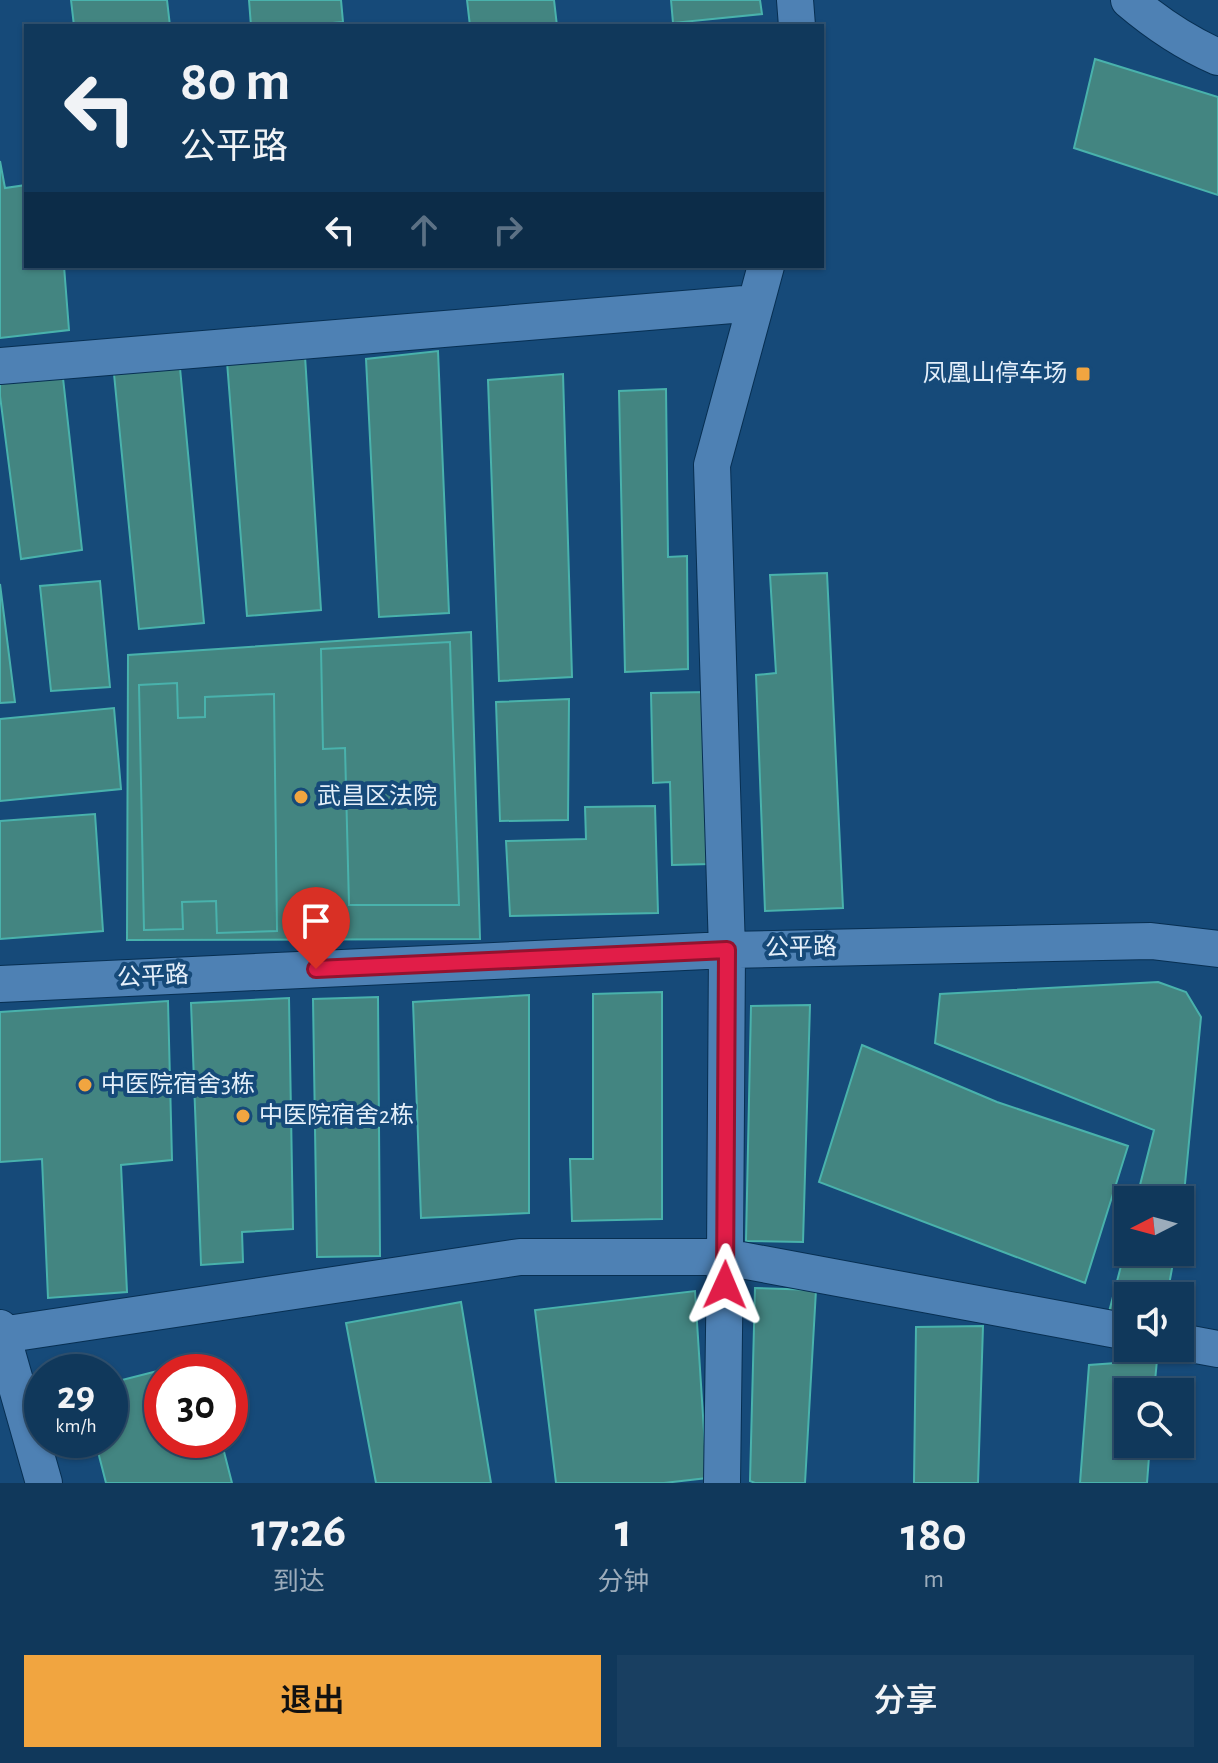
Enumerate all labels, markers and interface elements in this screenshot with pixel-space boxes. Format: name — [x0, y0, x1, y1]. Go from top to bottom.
text: 80 m — [180, 54, 290, 110]
icon: left — [48, 56, 152, 160]
text: 公平路 — [180, 129, 288, 165]
icon: left — [318, 208, 362, 252]
icon: ahead — [402, 208, 446, 252]
icon: right — [486, 208, 530, 252]
place label: 凤凰山停车场 — [923, 360, 1067, 386]
marker: 凤凰山停车场 — [1074, 365, 1092, 383]
place label: 武昌区法院 — [317, 783, 437, 809]
marker: 武昌区法院 — [292, 788, 310, 806]
pin — [282, 887, 350, 969]
icon: arrive — [294, 899, 338, 943]
street label: 公平路 — [765, 933, 837, 961]
street label: 公平路 — [116, 961, 190, 991]
place label: 中医院宿舍3栋 — [101, 1071, 255, 1097]
marker: 中医院宿舍3栋 — [76, 1076, 94, 1094]
place label: 中医院宿舍2栋 — [259, 1102, 414, 1128]
marker: 中医院宿舍2栋 — [234, 1107, 252, 1125]
north arrow — [1114, 1186, 1194, 1266]
map controls — [1114, 1186, 1194, 1458]
position arrow — [683, 1243, 767, 1327]
button: sound — [1114, 1282, 1194, 1362]
speed limit sign: 30 — [144, 1354, 248, 1458]
text: 29 — [57, 1376, 95, 1416]
button: search — [1114, 1378, 1194, 1458]
text: km/h — [55, 1416, 97, 1436]
text: 17:26 — [251, 1508, 346, 1556]
text: 1 — [615, 1508, 632, 1556]
text: 180 — [901, 1512, 967, 1560]
text: m — [923, 1566, 944, 1592]
text: 到达 — [273, 1569, 325, 1595]
text: 分钟 — [597, 1569, 649, 1595]
button: 退出 — [24, 1655, 601, 1747]
button: 分享 — [617, 1655, 1194, 1747]

